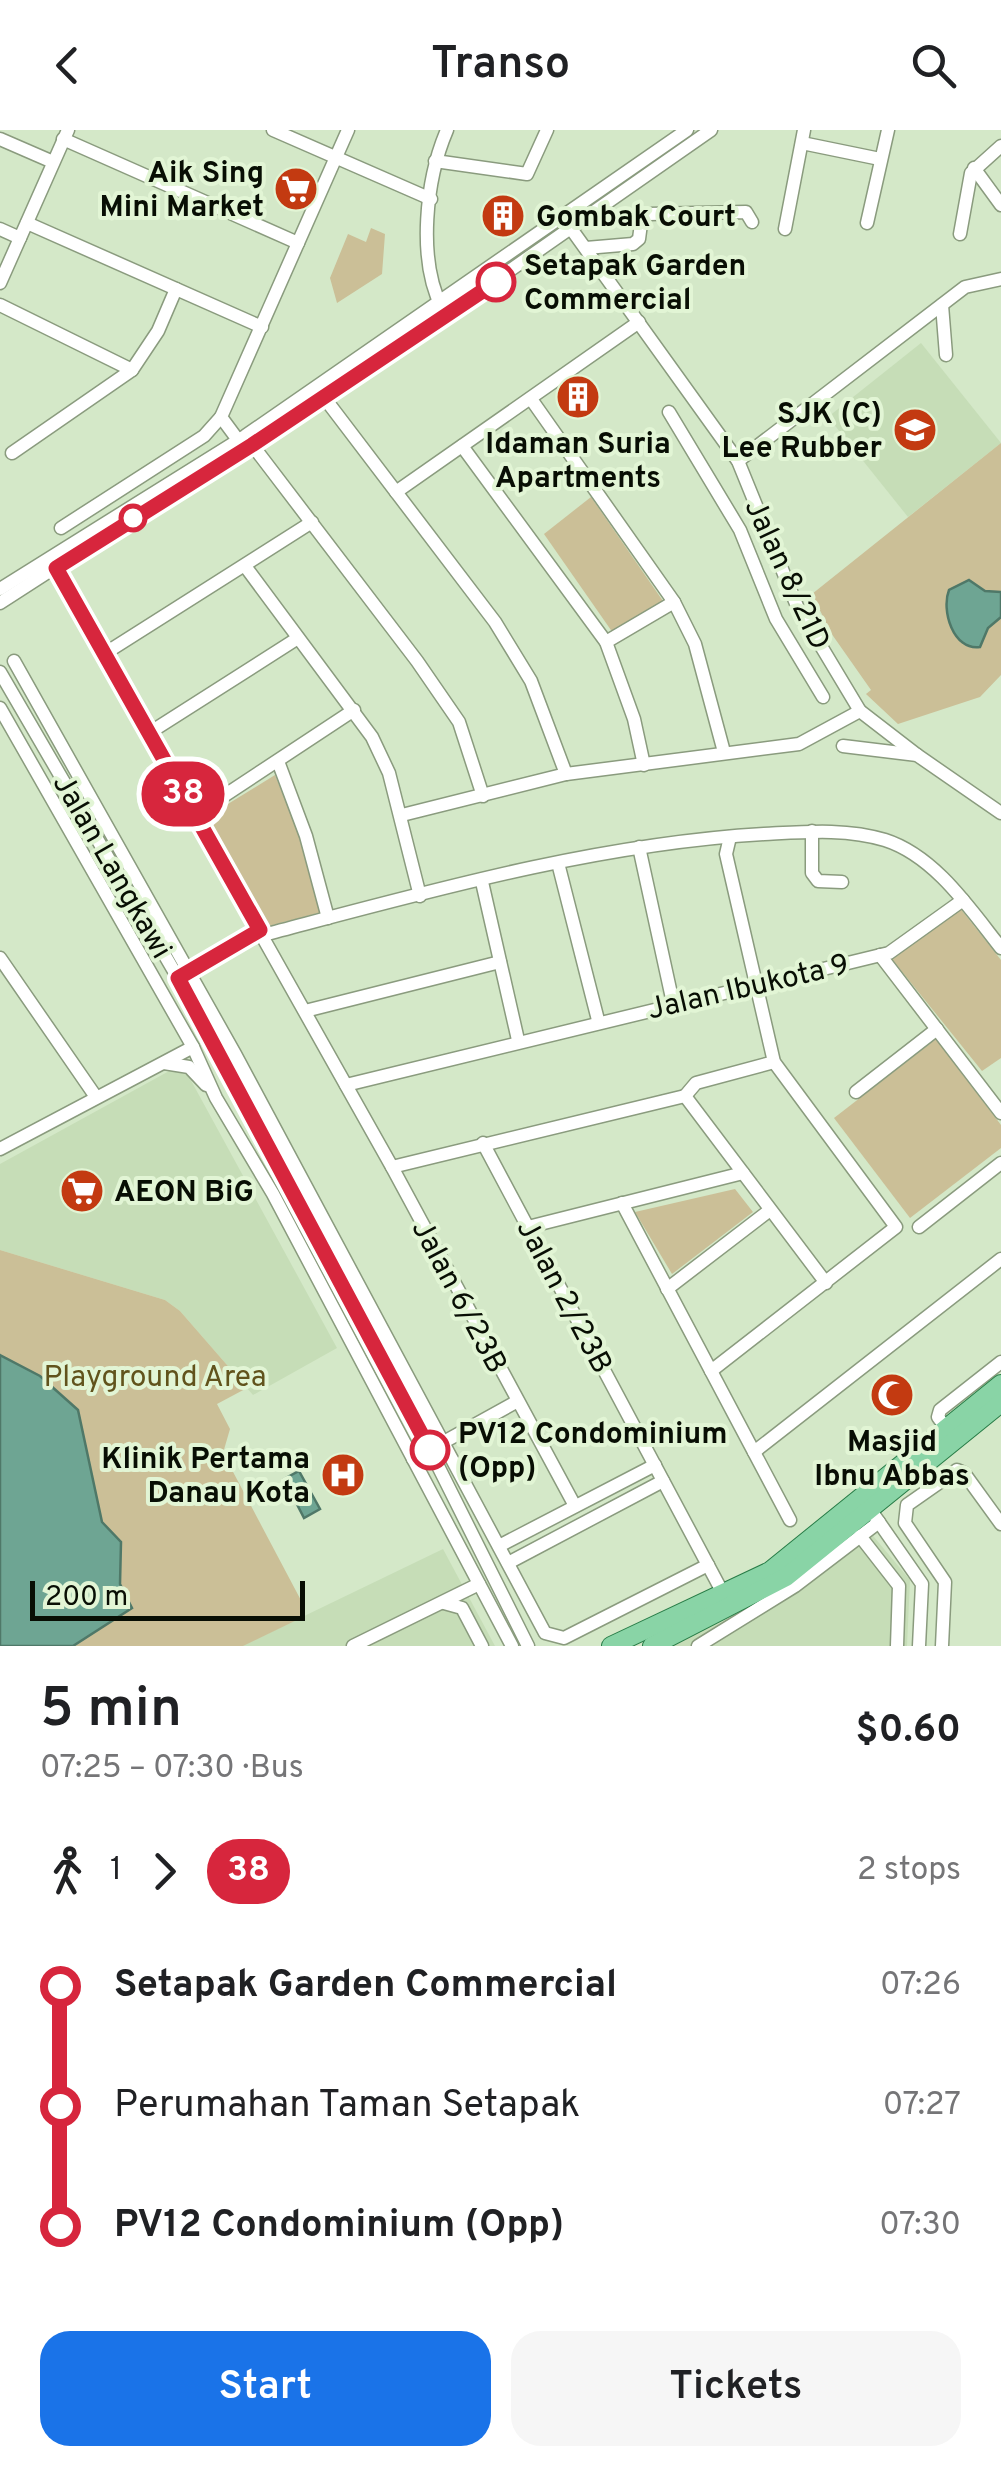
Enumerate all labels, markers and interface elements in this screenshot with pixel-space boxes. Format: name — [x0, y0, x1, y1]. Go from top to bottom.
text: Transo — [431, 37, 570, 94]
icon: back — [40, 38, 95, 93]
icon: search — [906, 38, 961, 93]
place label: Aik Sing Mini Market — [100, 156, 264, 227]
supermarket icon: Aik Sing Mini Market — [273, 166, 319, 212]
building icon: Gombak Court — [480, 193, 526, 239]
place label: Gombak Court — [536, 200, 736, 237]
place label: Setapak Garden Commercial — [524, 249, 746, 320]
marker: Setapak Garden Commercial — [477, 263, 515, 301]
building icon: Idaman Suria Apartments — [555, 374, 601, 420]
place label: SJK (C) Lee Rubber — [722, 397, 883, 468]
school or university icon: SJK (C) Lee Rubber — [892, 407, 938, 453]
place label: Idaman Suria Apartments — [485, 427, 671, 498]
street label: Jalan 8/21D — [735, 494, 837, 656]
unlabelled marker — [120, 505, 146, 531]
line badge: 38 — [138, 762, 228, 826]
street label: Jalan Langkawi — [43, 768, 179, 966]
text: 38 — [162, 772, 205, 816]
street label: Jalan Ibukota 9 — [644, 947, 853, 1030]
supermarket icon: AEON BiG — [59, 1168, 105, 1214]
place label: AEON BiG — [114, 1175, 254, 1212]
street label: Jalan 6/23B — [402, 1214, 514, 1380]
street label: Jalan 2/23B — [507, 1214, 619, 1381]
park label: Playground Area — [43, 1360, 267, 1397]
mosque icon: Masjid Ibnu Abbas — [869, 1372, 915, 1418]
place label: PV12 Condominium (Opp) — [458, 1417, 728, 1488]
place label: Masjid Ibnu Abbas — [814, 1425, 970, 1496]
marker: PV12 Condominium (Opp) — [411, 1431, 449, 1469]
place label: Klinik Pertama Danau Kota — [101, 1442, 310, 1513]
hospital icon: Klinik Pertama Danau Kota — [320, 1452, 366, 1498]
scale bar — [30, 1576, 305, 1620]
text: 200 m — [45, 1580, 128, 1616]
text: 5 min — [40, 1676, 182, 1746]
text: $0.60 — [856, 1707, 961, 1756]
text: 07:25 – 07:30 · Bus — [40, 1749, 304, 1789]
icon: walk — [40, 1844, 95, 1899]
icon: forward — [137, 1844, 192, 1899]
text: 38 — [227, 1849, 270, 1893]
text: 1 — [110, 1851, 122, 1891]
text: 2 stops — [857, 1851, 961, 1891]
text: Setapak Garden Commercial — [114, 1962, 617, 2011]
text: 07:26 — [880, 1966, 961, 2006]
text: Perumahan Taman Setapak — [114, 2082, 580, 2131]
text: 07:27 — [883, 2086, 961, 2126]
text: PV12 Condominium (Opp) — [114, 2202, 564, 2251]
text: 07:30 — [879, 2206, 961, 2246]
button: Start — [40, 2331, 491, 2446]
button: Tickets — [511, 2331, 961, 2446]

